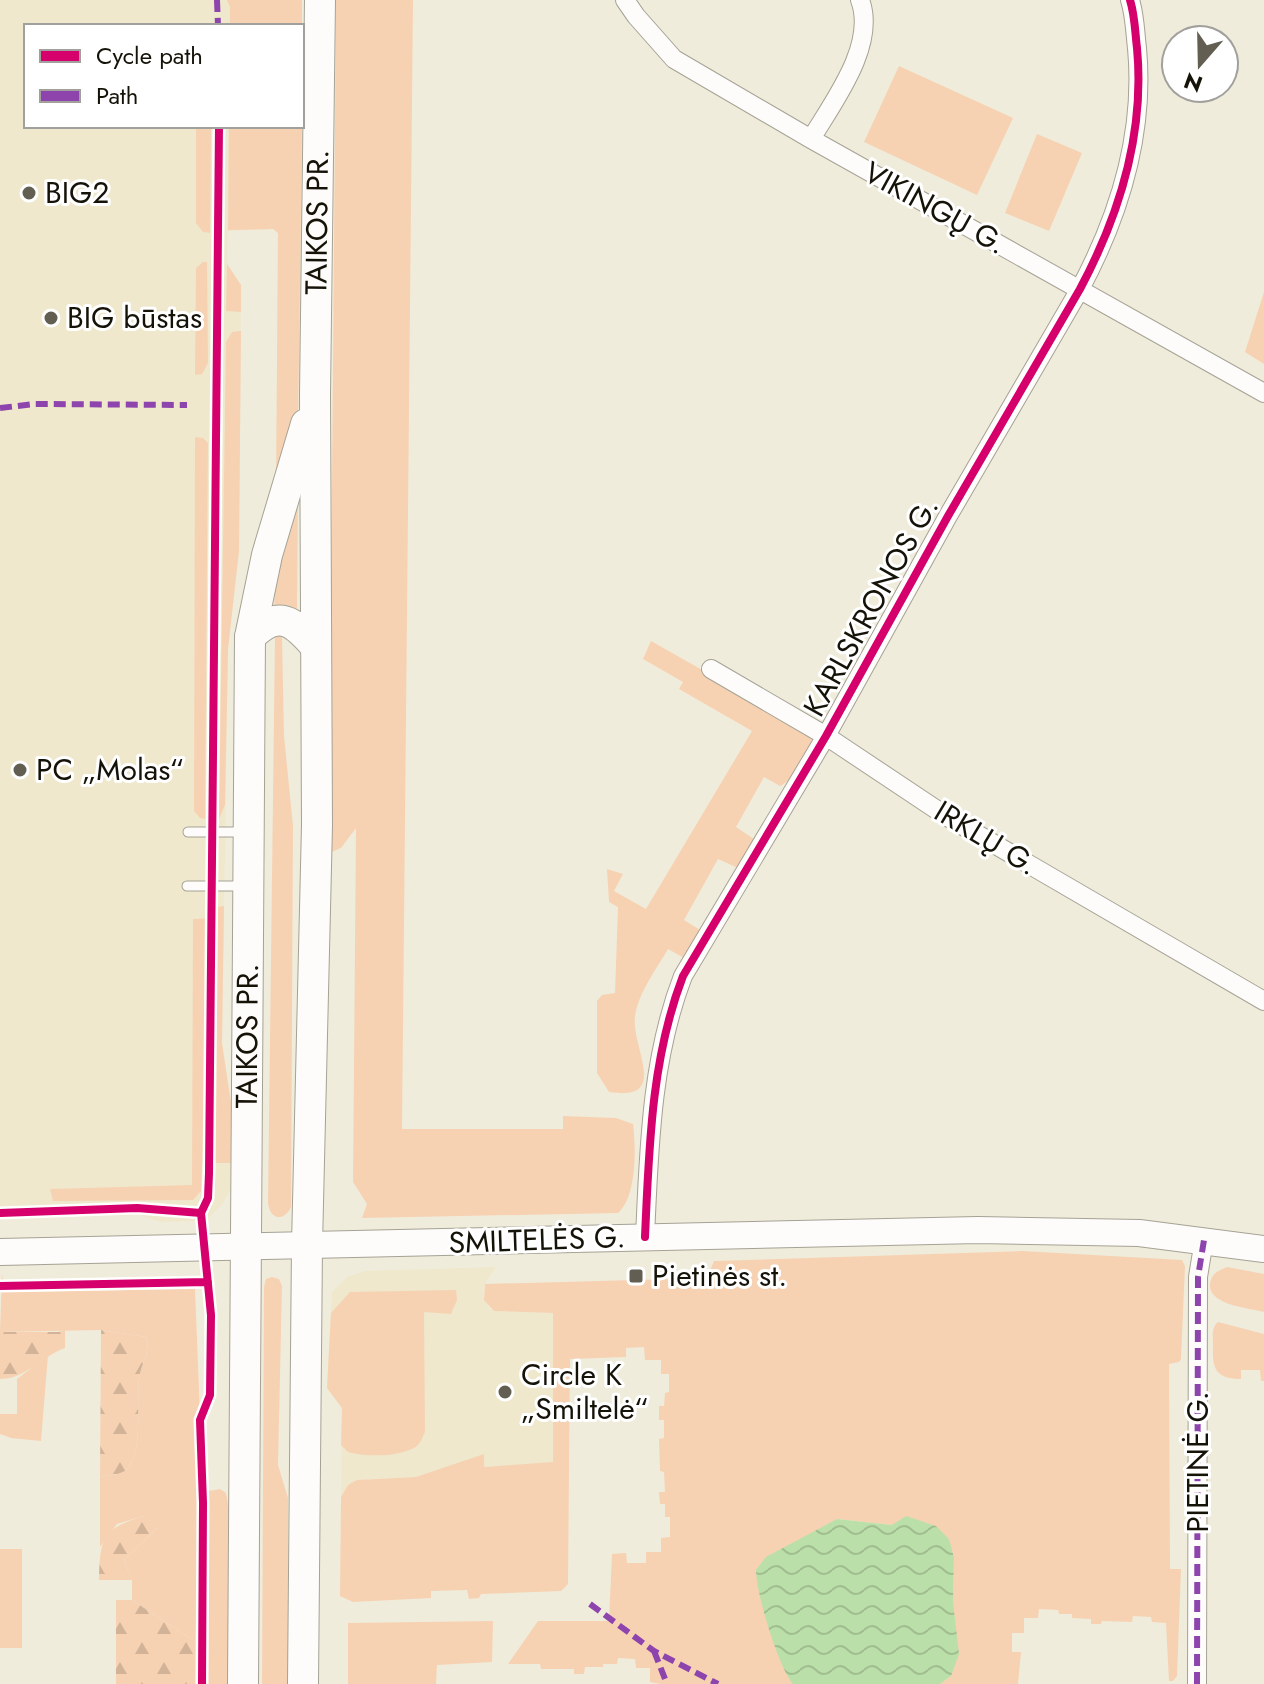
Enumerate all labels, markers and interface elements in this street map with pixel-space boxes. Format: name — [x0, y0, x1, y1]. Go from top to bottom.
legend — [24, 24, 304, 128]
north arrow — [1160, 24, 1240, 104]
text: Cycle path — [96, 38, 203, 73]
text: N — [1179, 65, 1207, 101]
text: Path — [96, 78, 138, 113]
street label: TAIKOS PR. — [294, 149, 339, 295]
street label: VIKINGŲ G. — [856, 151, 1014, 264]
place label: BIG2 — [45, 171, 109, 214]
marker: BIG2 — [20, 184, 38, 202]
place label: BIG būstas — [67, 296, 202, 339]
marker: BIG būstas — [42, 309, 60, 327]
street label: KARLSKRONOS G. — [792, 489, 949, 724]
place label: PC „Molas“ — [36, 748, 184, 791]
marker: PC „Molas“ — [11, 761, 29, 779]
street label: IRKLŲ G. — [926, 790, 1046, 885]
street label: TAIKOS PR. — [225, 963, 269, 1109]
street label: SMILTELĖS G. — [448, 1215, 626, 1264]
place label: Pietinės st. — [652, 1254, 787, 1297]
marker: Pietinės st. — [627, 1267, 645, 1285]
place label: Circle K „Smiltelė“ — [521, 1353, 648, 1430]
marker: Circle K „Smiltelė“ — [496, 1383, 514, 1401]
street label: PIETINĖ G. — [1176, 1391, 1219, 1533]

